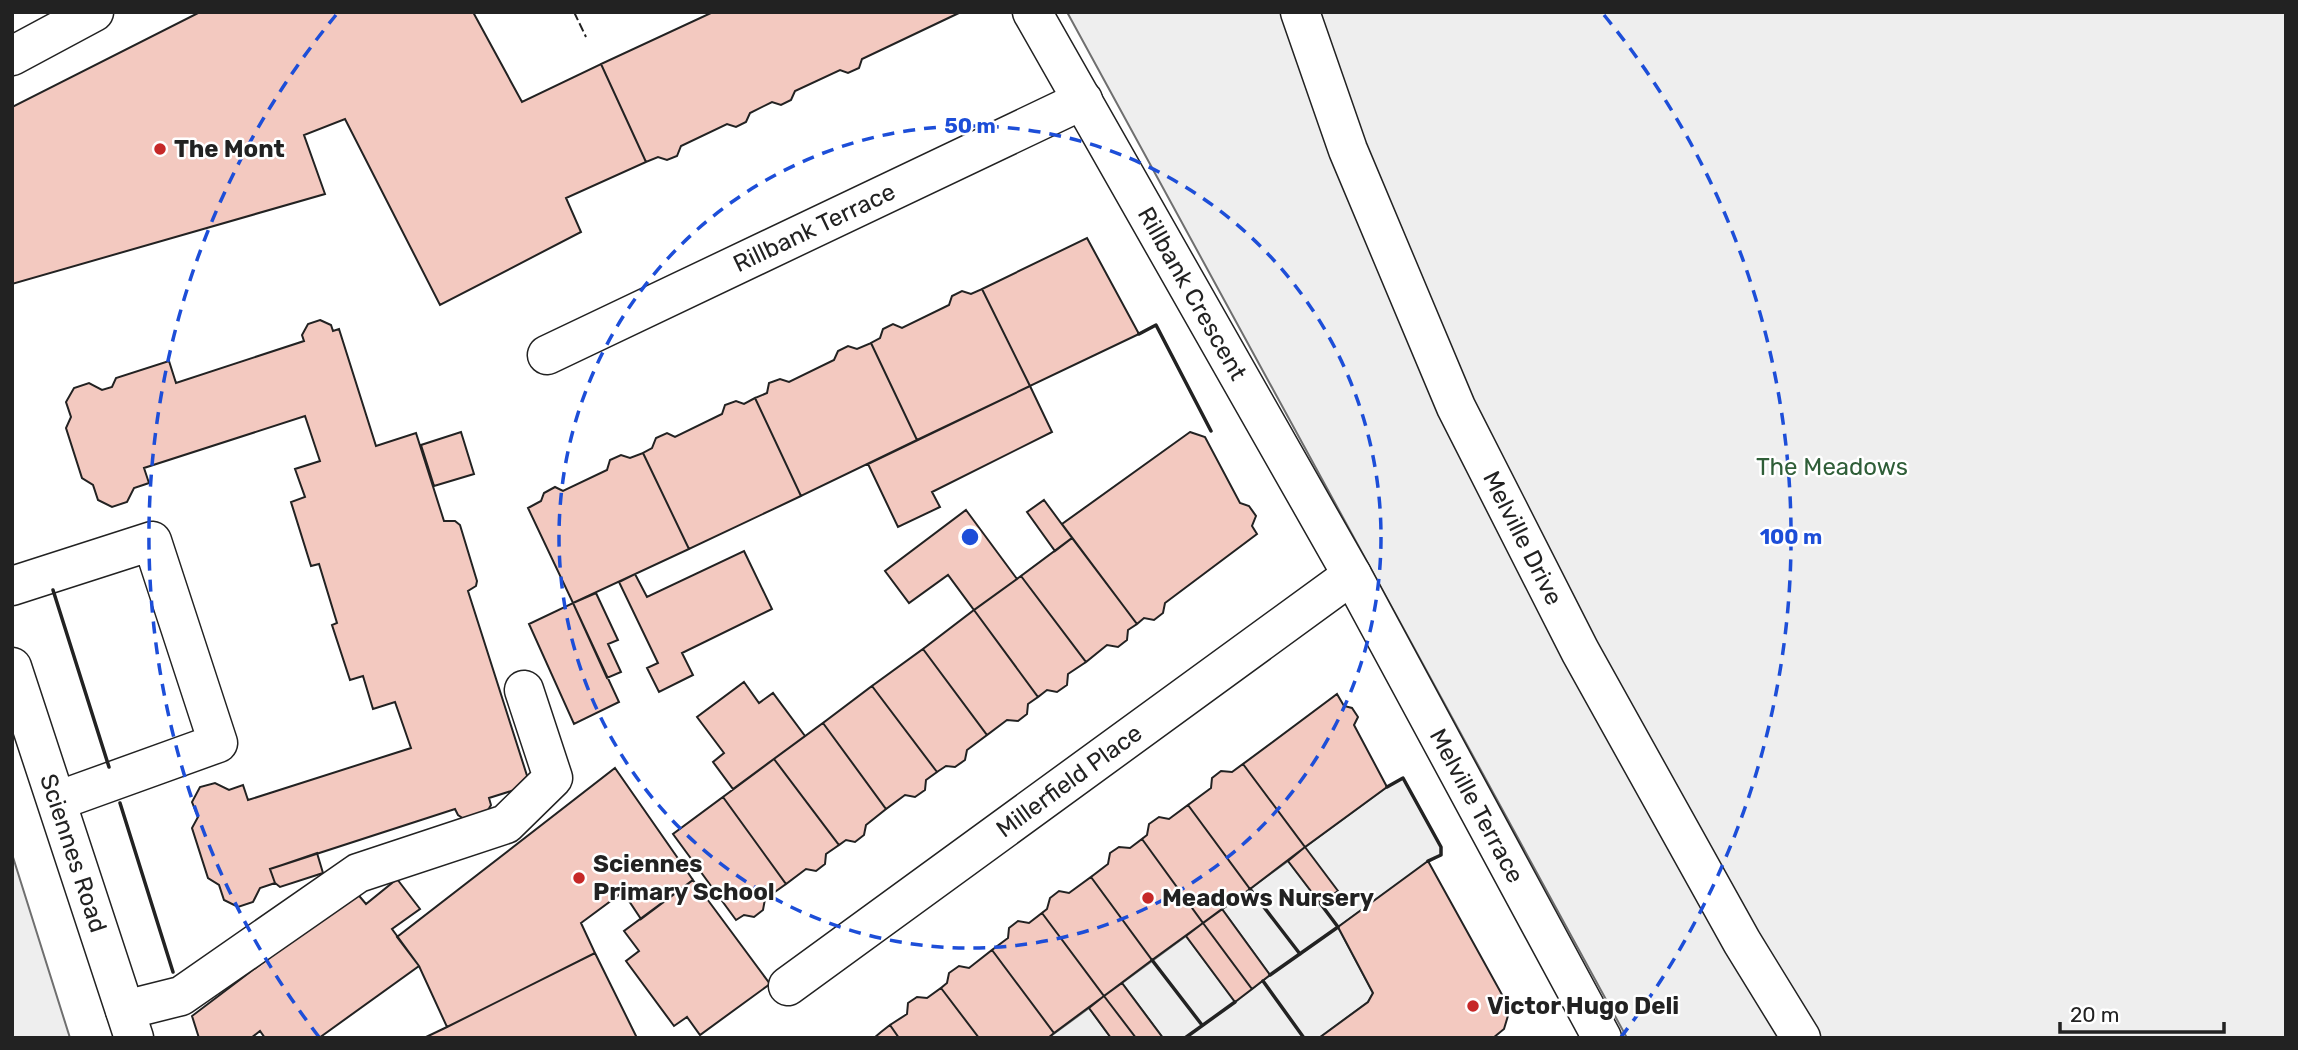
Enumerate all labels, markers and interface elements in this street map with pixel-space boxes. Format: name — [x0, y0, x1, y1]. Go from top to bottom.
text: 50 m — [944, 113, 996, 138]
place label: The Mont — [174, 135, 285, 163]
marker: The Mont — [152, 141, 168, 157]
street label: Rillbank Terrace — [729, 177, 900, 278]
street label: Rillbank Crescent — [1132, 202, 1252, 385]
park label: The Meadows — [1756, 453, 1908, 481]
street label: Melville Drive — [1477, 467, 1568, 610]
text: 100 m — [1760, 524, 1822, 549]
centre of rings — [958, 525, 982, 549]
street label: Millerfield Place — [991, 719, 1147, 843]
street label: Melville Terrace — [1424, 724, 1530, 888]
street label: Sciennes Road — [34, 770, 112, 936]
place label: Sciennes Primary School — [593, 850, 775, 906]
marker: Sciennes Primary School — [571, 870, 587, 886]
place label: Meadows Nursery — [1162, 884, 1374, 912]
marker: Meadows Nursery — [1140, 890, 1156, 906]
scale bar — [2060, 990, 2224, 1034]
place label: Victor Hugo Deli — [1487, 992, 1679, 1020]
marker: Victor Hugo Deli — [1465, 998, 1481, 1014]
text: 20 m — [2070, 1002, 2119, 1027]

